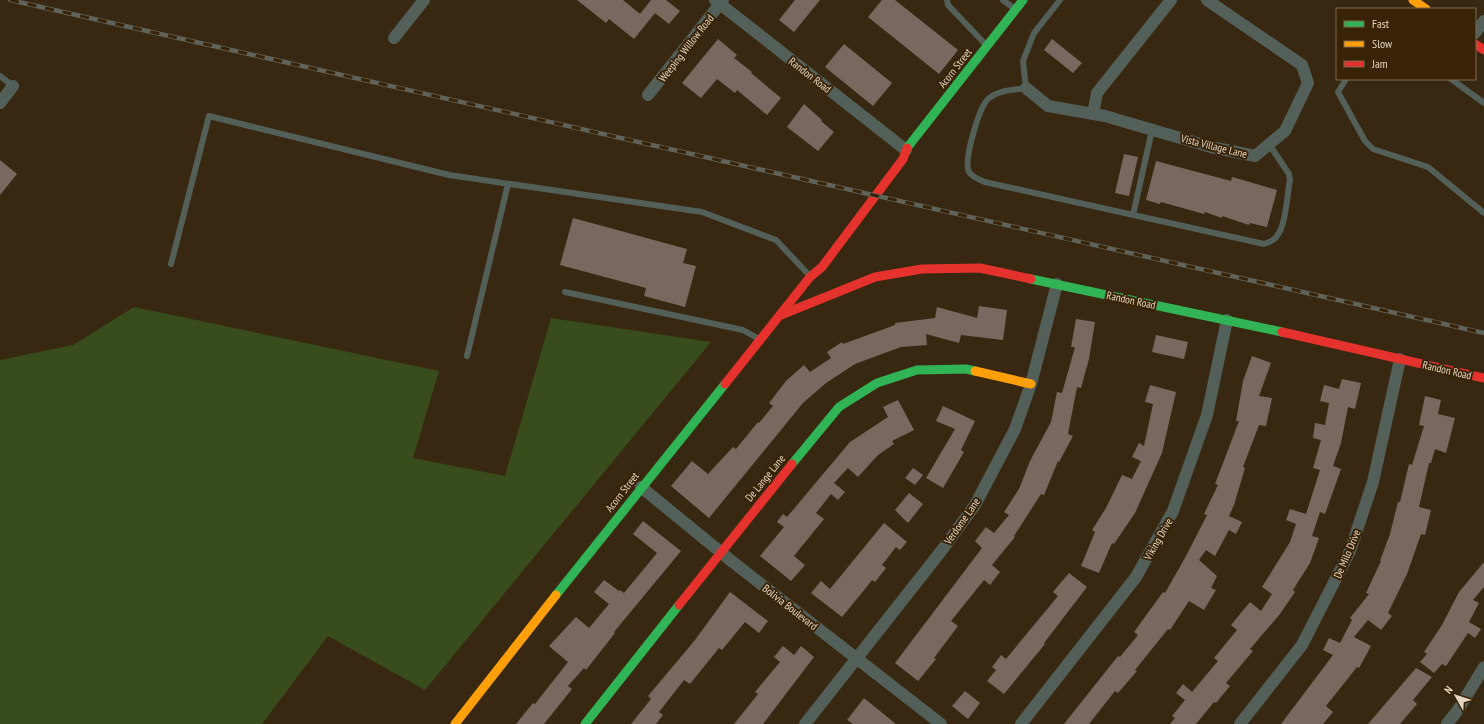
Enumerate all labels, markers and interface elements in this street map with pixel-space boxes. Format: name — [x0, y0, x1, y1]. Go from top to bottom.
legend — [1336, 8, 1476, 80]
street label: Weeping Willow Road — [655, 11, 717, 85]
text: Fast — [1372, 16, 1390, 31]
text: Slow — [1372, 36, 1393, 51]
street label: Acorn Street — [935, 45, 975, 91]
street label: Randon Road — [786, 54, 834, 96]
text: Jam — [1371, 56, 1388, 71]
street label: Vista Village Lane — [1179, 131, 1249, 161]
street label: Randon Road — [1105, 288, 1157, 312]
street label: Randon Road — [1421, 358, 1473, 382]
street label: De Lange Lane — [742, 451, 788, 504]
street label: Acorn Street — [602, 469, 642, 515]
street label: Verdome Lane — [940, 495, 983, 548]
street label: Viking Drive — [1140, 515, 1176, 563]
street label: De Milo Drive — [1330, 527, 1364, 581]
street label: Bolivia Boulevard — [760, 581, 821, 633]
north arrow — [1436, 676, 1476, 716]
text: N — [1441, 683, 1456, 696]

